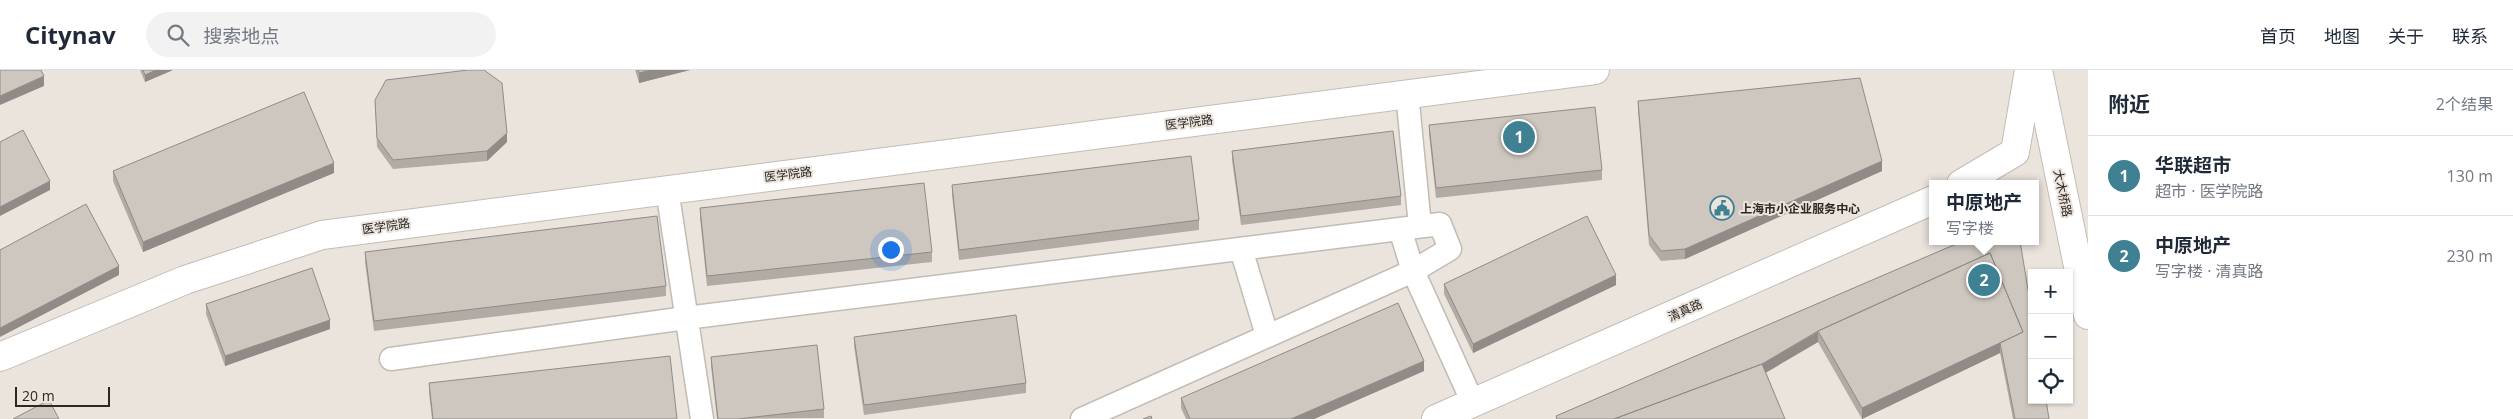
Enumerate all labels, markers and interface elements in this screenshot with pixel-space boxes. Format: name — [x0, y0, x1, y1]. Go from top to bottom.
search box — [146, 12, 496, 57]
text: Citynav — [25, 18, 116, 51]
icon: search — [164, 21, 192, 49]
text: 搜索地点 — [204, 23, 280, 49]
text: 首页 — [2260, 24, 2296, 48]
text: 地图 — [2324, 24, 2360, 48]
text: 关于 — [2388, 24, 2424, 48]
text: 联系 — [2452, 24, 2488, 48]
text: 附近 — [2108, 90, 2150, 118]
text: 2个结果 — [2436, 93, 2493, 115]
street label: 医学院路 — [1164, 111, 1214, 133]
pin: 1 — [1503, 118, 1535, 156]
text: 华联超市 — [2155, 152, 2231, 178]
street label: 医学院路 — [763, 163, 813, 185]
text: 1 — [2119, 165, 2129, 187]
text: 130 m — [2447, 165, 2493, 187]
street label: 大木桥路 — [2050, 168, 2076, 218]
popup — [1929, 180, 2039, 245]
text: 超市 · 医学院路 — [2155, 180, 2264, 202]
text: 中原地产 — [1946, 189, 2022, 215]
public building icon: 上海市小企业服务中心 — [1709, 195, 1735, 221]
place label: 上海市小企业服务中心 — [1740, 200, 1860, 217]
street label: 医学院路 — [361, 214, 411, 238]
text: 写字楼 — [1946, 217, 1994, 239]
text: 中原地产 — [2155, 232, 2231, 258]
your location — [878, 237, 904, 263]
text: 2 — [2119, 245, 2129, 267]
text: 230 m — [2447, 245, 2493, 267]
text: 写字楼 · 清真路 — [2155, 260, 2264, 282]
pin: 2 — [1968, 261, 2000, 299]
map controls — [2028, 269, 2073, 404]
button: + — [2028, 269, 2073, 314]
street label: 清真路 — [1665, 295, 1705, 325]
button: − — [2028, 314, 2073, 359]
button: locate — [2028, 359, 2073, 404]
scale bar — [15, 384, 110, 407]
text: 20 m — [22, 386, 55, 405]

